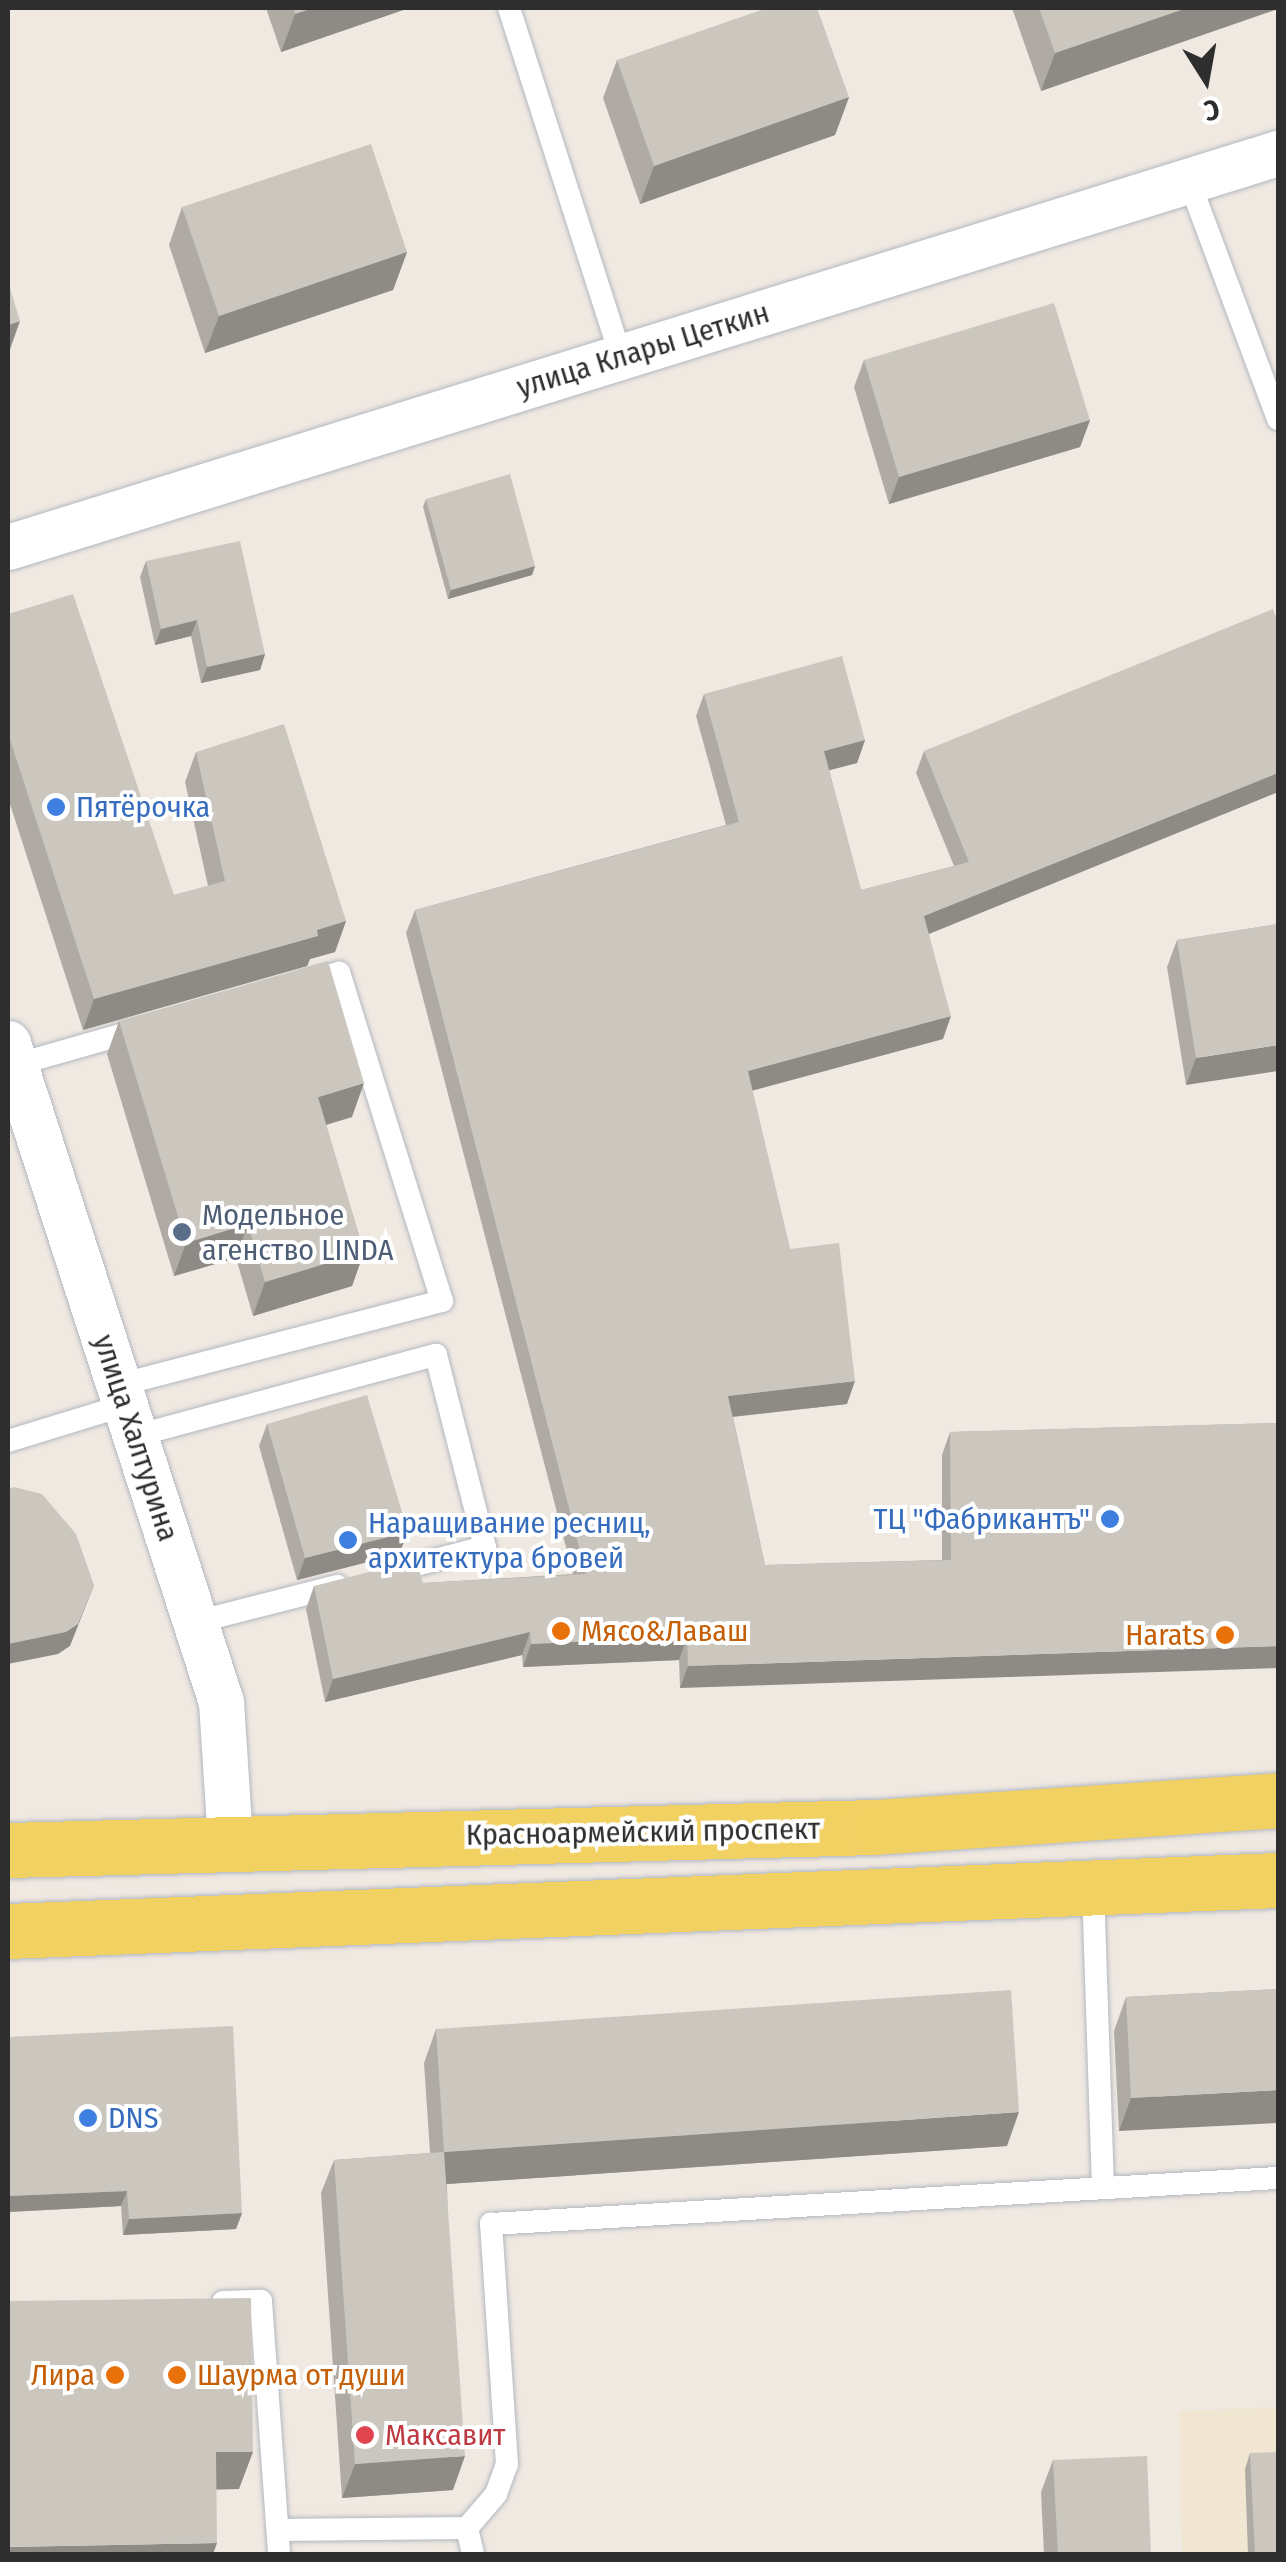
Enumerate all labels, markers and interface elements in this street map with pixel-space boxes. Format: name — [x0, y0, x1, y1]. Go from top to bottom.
north arrow — [1156, 30, 1256, 130]
text: С — [1201, 92, 1222, 128]
street label: улица Клары Цеткин — [513, 295, 773, 405]
place label: Пятёрочка — [76, 789, 210, 825]
marker: Пятёрочка — [45, 796, 67, 818]
place label: Модельное агенство LINDA — [202, 1197, 393, 1268]
marker: Модельное агенство LINDA — [171, 1221, 193, 1243]
street label: улица Халтурина — [86, 1330, 186, 1546]
place label: ТЦ "Фабрикантъ" — [874, 1501, 1090, 1537]
place label: Наращивание ресниц, архитектура бровей — [368, 1505, 651, 1576]
marker: ТЦ "Фабрикантъ" — [1099, 1508, 1121, 1530]
marker: Наращивание ресниц, архитектура бровей — [337, 1529, 359, 1551]
place label: Мясо&Лаваш — [581, 1613, 748, 1649]
place label: Harats — [1125, 1617, 1205, 1653]
marker: Мясо&Лаваш — [550, 1620, 572, 1642]
marker: Harats — [1214, 1624, 1236, 1646]
street label: Красноармейский проспект — [466, 1811, 820, 1853]
place label: DNS — [108, 2100, 159, 2136]
marker: DNS — [77, 2107, 99, 2129]
place label: Лира — [31, 2357, 95, 2393]
place label: Шаурма от души — [197, 2357, 406, 2393]
marker: Лира — [104, 2364, 126, 2386]
marker: Шаурма от души — [166, 2364, 188, 2386]
place label: Максавит — [385, 2417, 505, 2453]
marker: Максавит — [354, 2424, 376, 2446]

